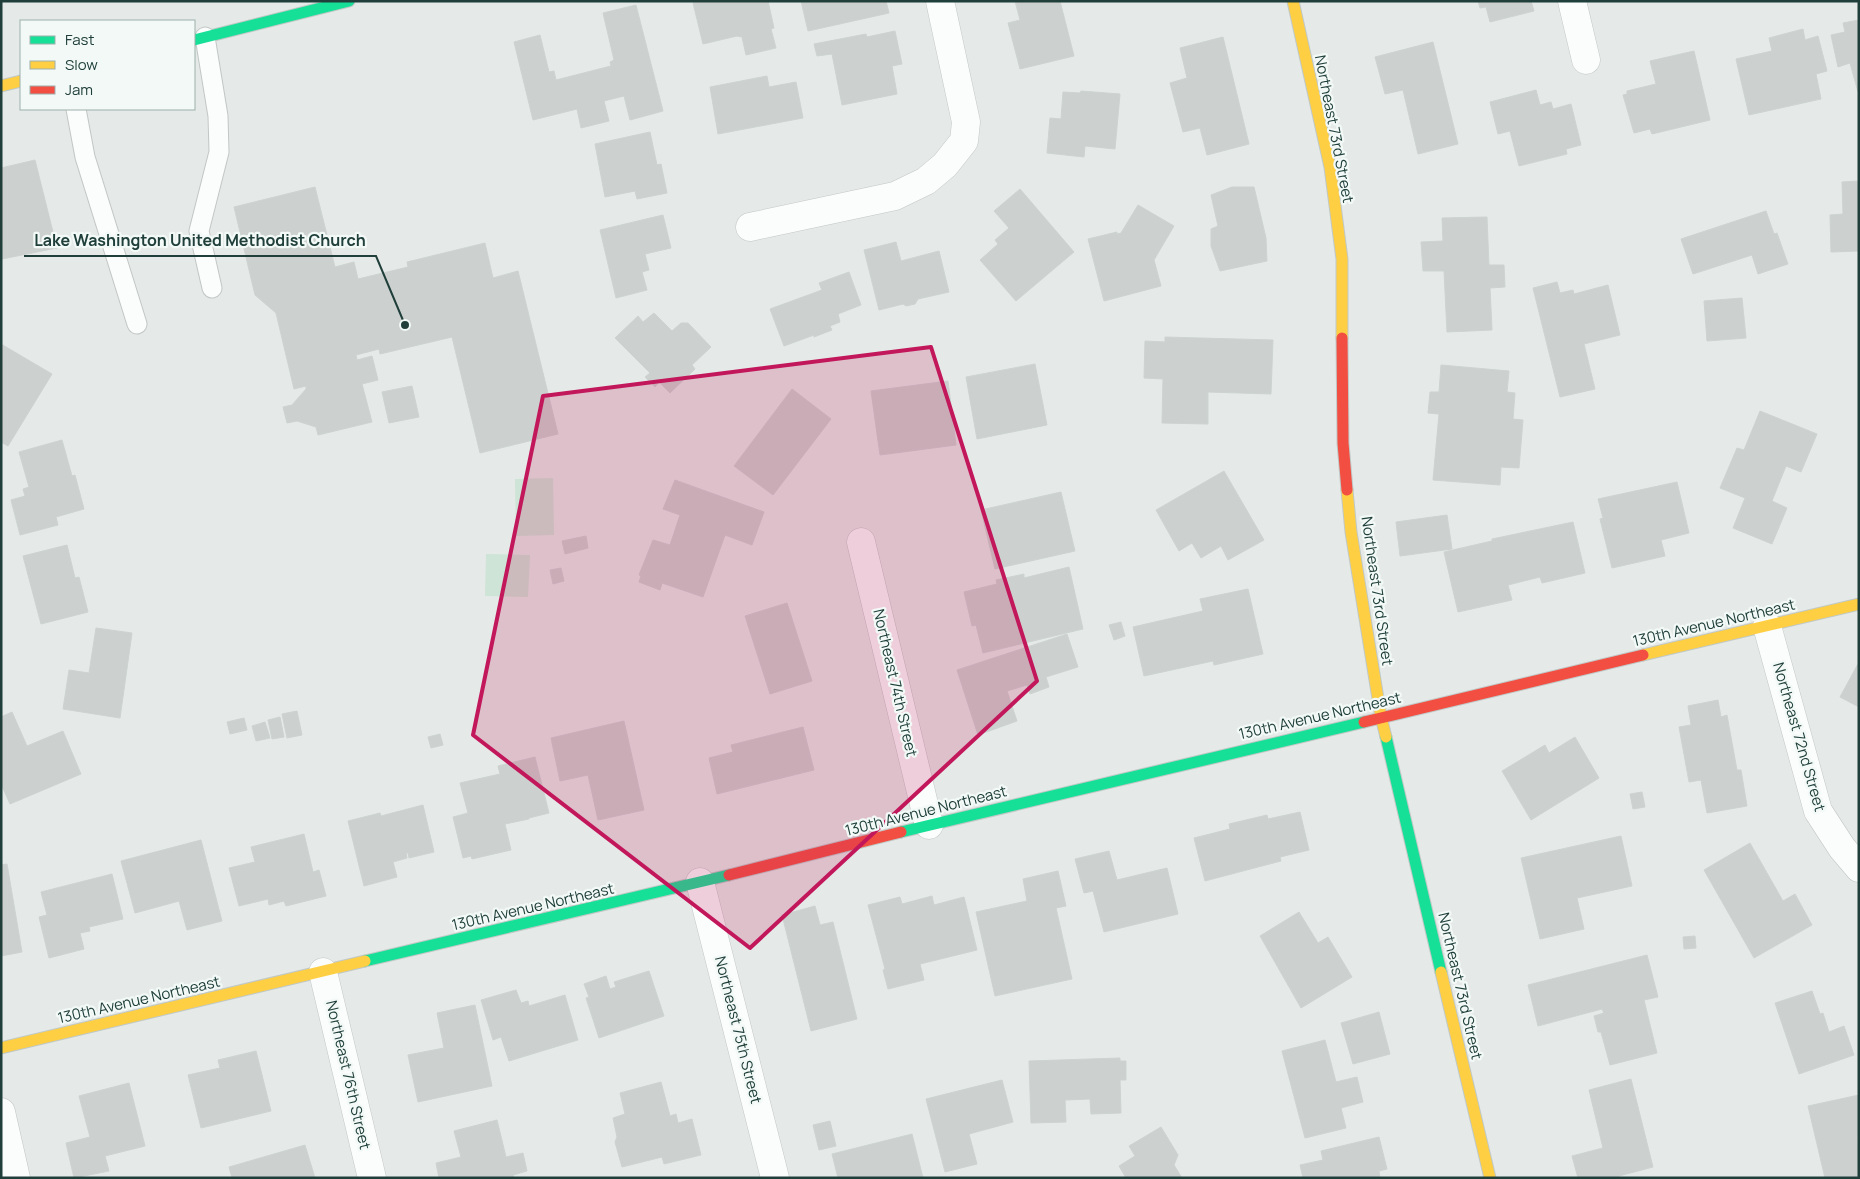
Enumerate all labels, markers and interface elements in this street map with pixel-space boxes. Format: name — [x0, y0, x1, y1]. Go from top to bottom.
legend — [20, 20, 195, 110]
text: Fast — [65, 29, 94, 50]
street label: Northeast 73rd Street — [1310, 53, 1359, 205]
text: Slow — [65, 54, 98, 75]
text: Jam — [65, 79, 93, 100]
callout: Lake Washington United Methodist Church — [24, 225, 376, 256]
text: Lake Washington United Methodist Church — [34, 229, 366, 251]
street label: Northeast 73rd Street — [1357, 515, 1398, 667]
street label: 130th Avenue Northeast — [1631, 594, 1797, 651]
street label: Northeast 74th Street — [868, 607, 923, 759]
street label: Northeast 72nd Street — [1768, 660, 1831, 814]
street label: 130th Avenue Northeast — [1237, 687, 1403, 744]
street label: 130th Avenue Northeast — [843, 780, 1009, 841]
street label: 130th Avenue Northeast — [450, 878, 616, 935]
street label: Northeast 73rd Street — [1433, 910, 1488, 1061]
street label: Northeast 75th Street — [710, 954, 767, 1106]
street label: 130th Avenue Northeast — [56, 971, 222, 1028]
street label: Northeast 76th Street — [321, 998, 376, 1151]

